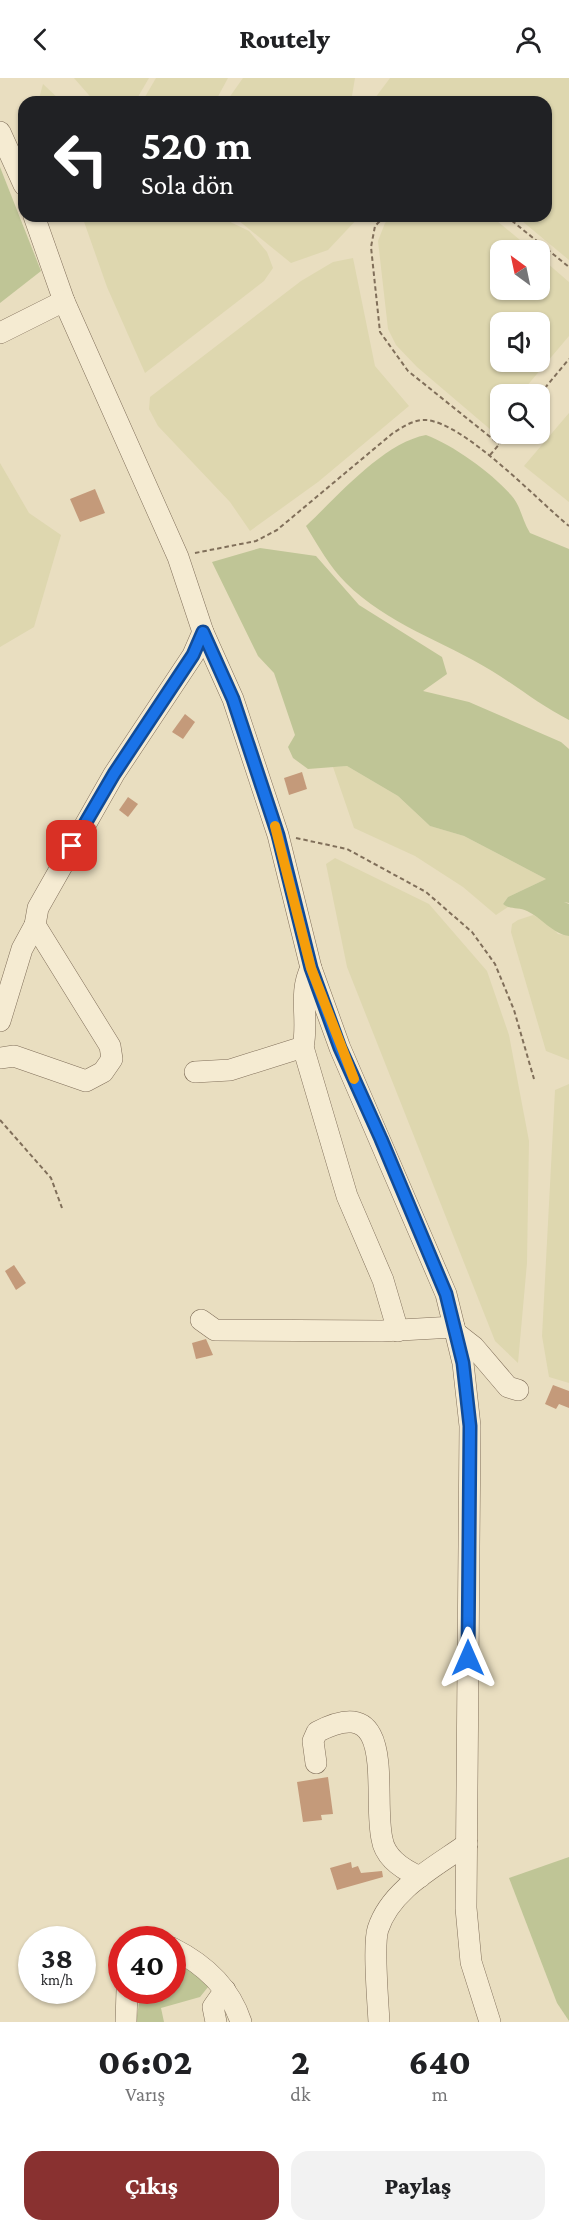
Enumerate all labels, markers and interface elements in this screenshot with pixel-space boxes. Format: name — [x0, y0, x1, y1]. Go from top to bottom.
icon: back — [24, 23, 57, 56]
icon: person — [512, 23, 545, 56]
text: Routely — [239, 24, 330, 54]
icon: left — [42, 120, 120, 198]
text: 520 m — [141, 121, 252, 168]
text: Sola dön — [141, 170, 234, 200]
north arrow — [490, 240, 550, 300]
map controls — [490, 240, 550, 444]
button: sound — [490, 312, 550, 372]
button: search — [490, 384, 550, 444]
pin — [46, 820, 97, 871]
icon: arrive — [55, 829, 88, 862]
position arrow — [436, 1626, 500, 1690]
speed limit sign: 40 — [108, 1926, 186, 2004]
text: 38 — [41, 1941, 73, 1974]
text: km/h — [41, 1972, 73, 1988]
text: 06:02 — [98, 2042, 192, 2082]
text: 2 — [291, 2042, 310, 2082]
text: 640 — [408, 2042, 471, 2082]
text: Varış — [125, 2083, 165, 2105]
text: dk — [290, 2083, 310, 2105]
text: m — [432, 2083, 448, 2105]
button: Çıkış — [24, 2151, 279, 2220]
button: Paylaş — [291, 2151, 545, 2220]

